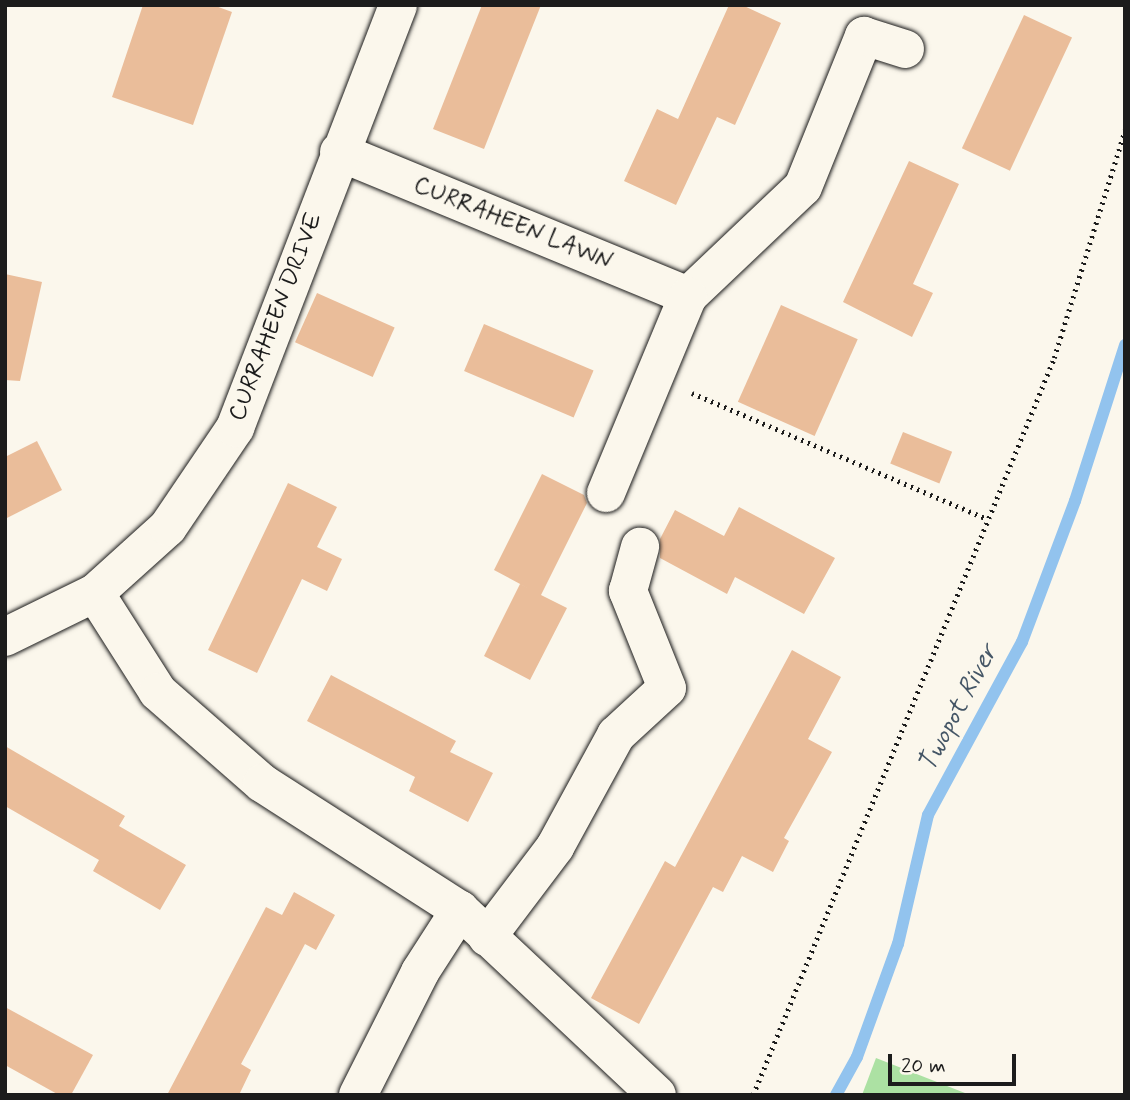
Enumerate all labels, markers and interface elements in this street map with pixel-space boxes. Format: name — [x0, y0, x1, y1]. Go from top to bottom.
street label: CURRAHEEN LAWN — [410, 171, 616, 277]
street label: CURRAHEEN DRIVE — [223, 208, 329, 426]
water label: Twopot River — [912, 639, 1006, 779]
scale bar — [892, 1040, 1020, 1084]
text: 20 m — [901, 1052, 946, 1080]

